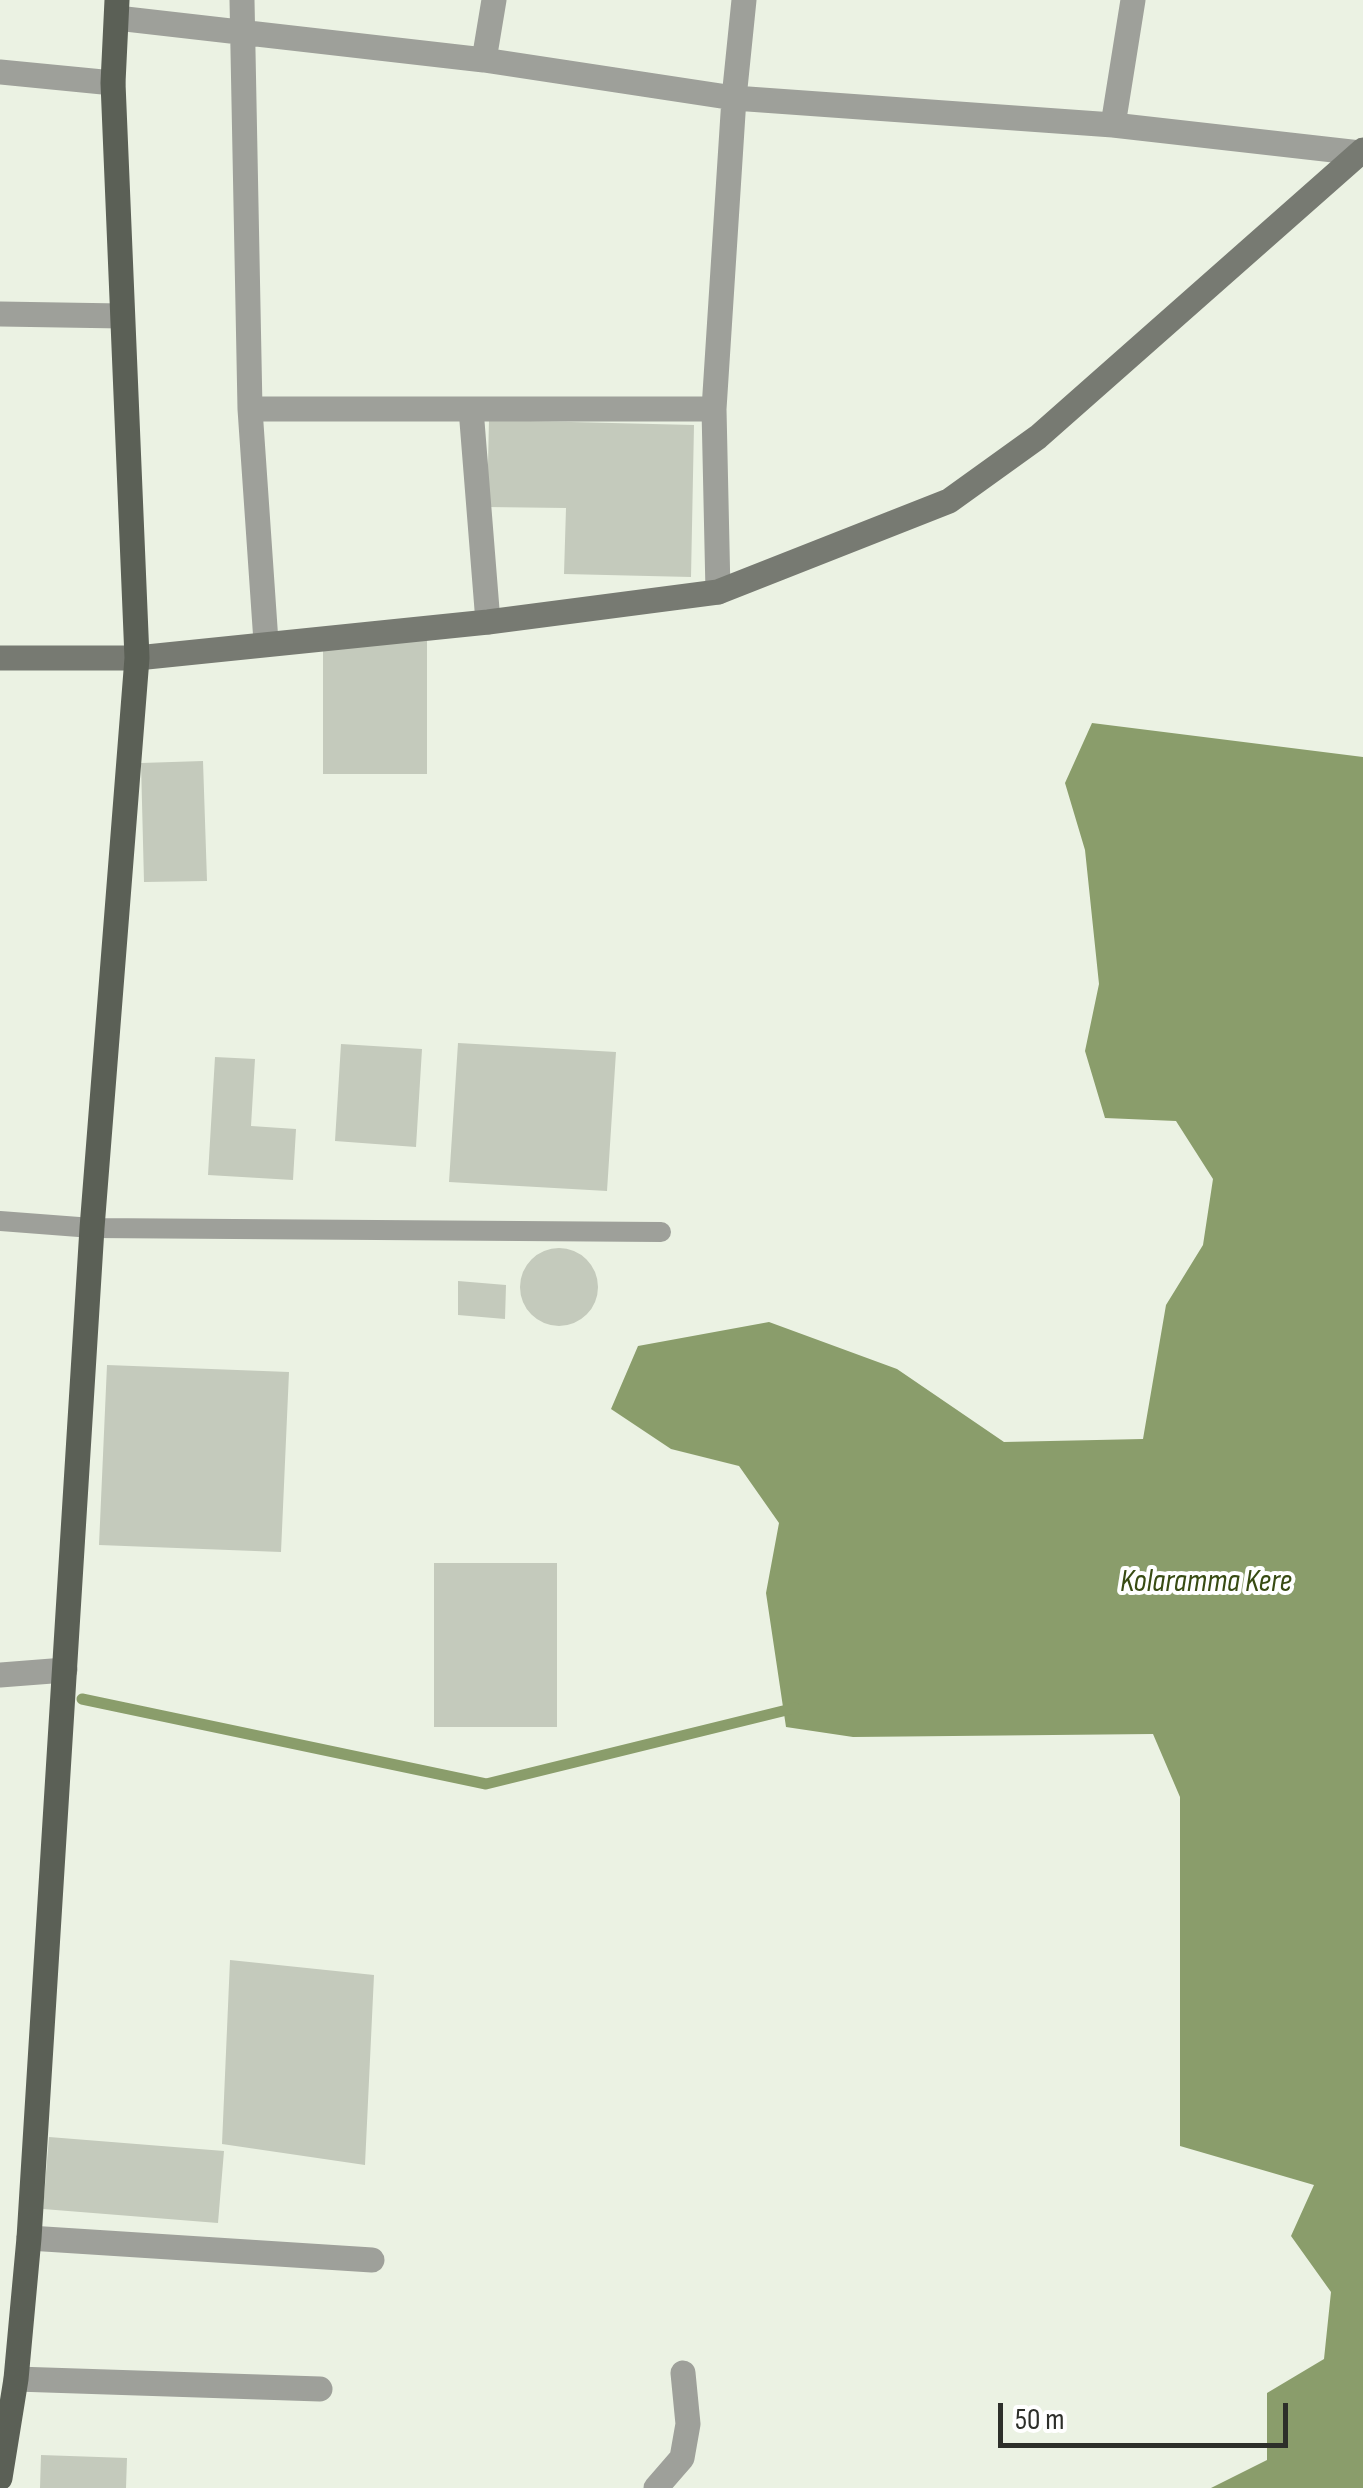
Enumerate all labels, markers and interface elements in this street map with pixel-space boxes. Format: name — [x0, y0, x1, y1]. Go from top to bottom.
water label: Kolaramma Kere — [1120, 1564, 1292, 1602]
scale bar — [1003, 2383, 1293, 2445]
text: 50 m — [1015, 2402, 1064, 2438]

